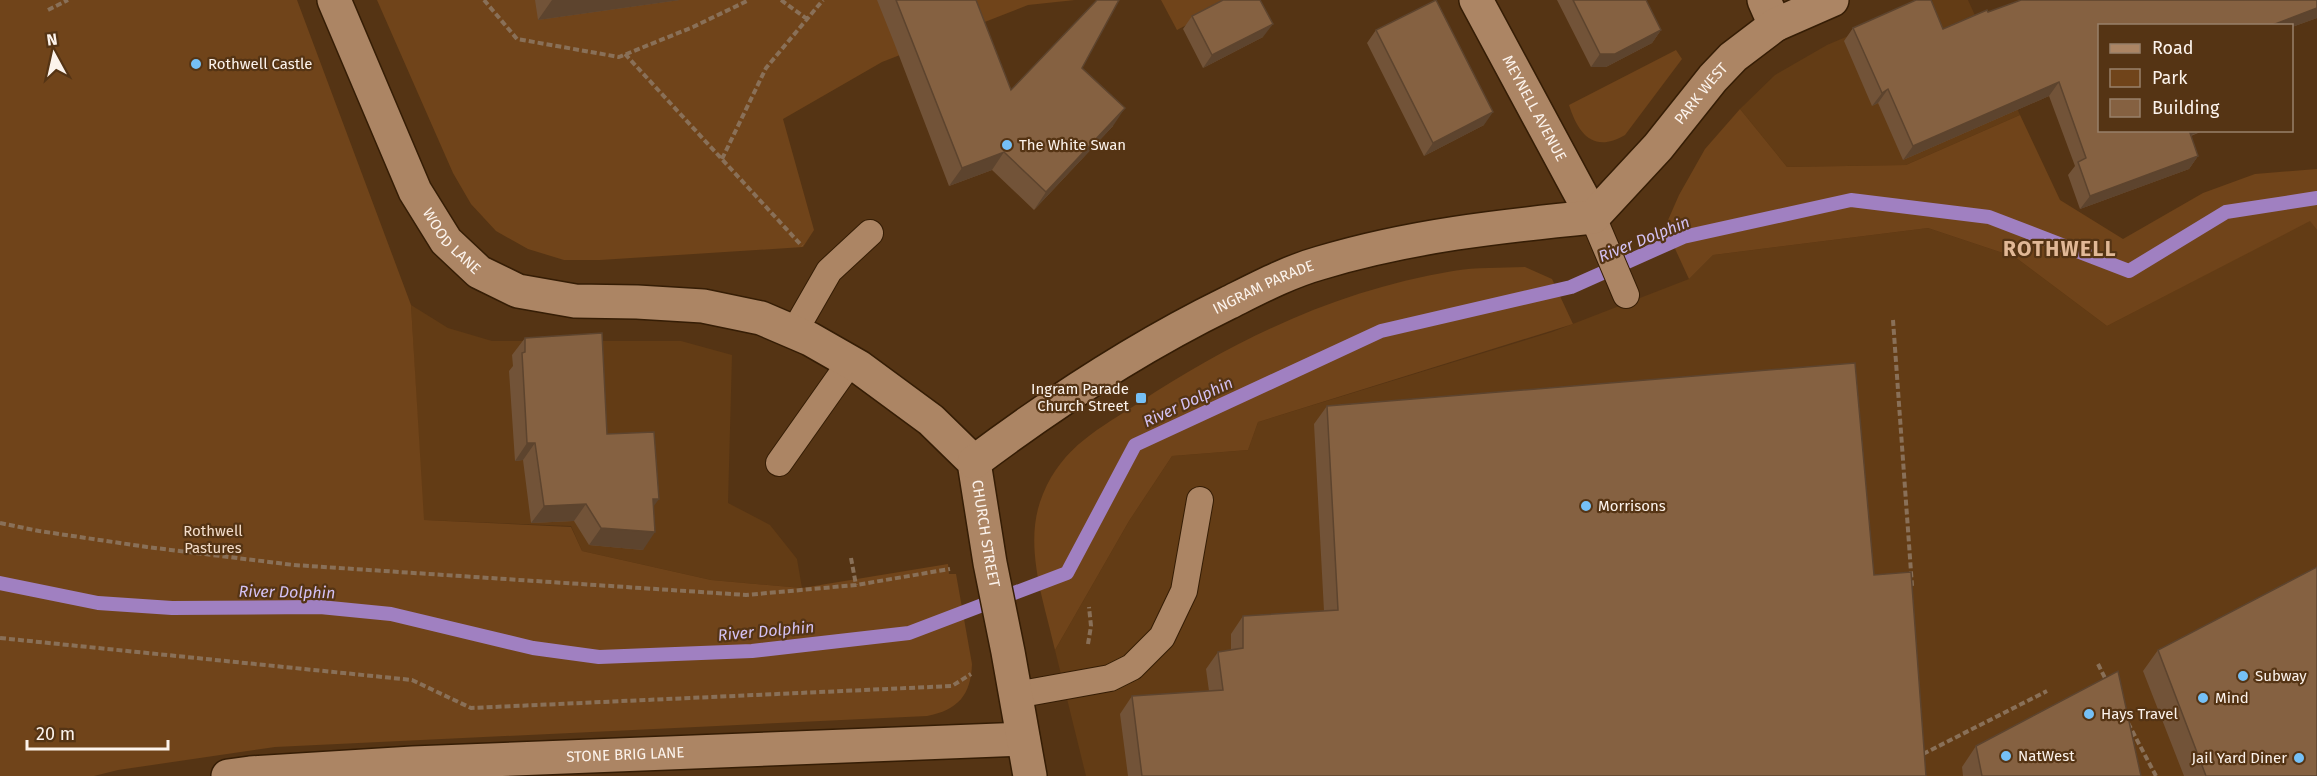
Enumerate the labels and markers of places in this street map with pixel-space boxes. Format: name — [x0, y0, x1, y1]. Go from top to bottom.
place label: Rothwell Castle — [208, 55, 313, 73]
marker: Rothwell Castle — [189, 57, 203, 71]
place label: The White Swan — [1019, 136, 1126, 154]
marker: The White Swan — [1000, 138, 1014, 152]
place label: Ingram Parade Church Street — [1031, 380, 1130, 415]
marker: Ingram Parade Church Street — [1134, 391, 1148, 405]
place label: Morrisons — [1598, 497, 1666, 515]
marker: Morrisons — [1579, 499, 1593, 513]
place label: Subway — [2255, 667, 2307, 685]
marker: Subway — [2236, 669, 2250, 683]
place label: Mind — [2215, 689, 2249, 707]
marker: Mind — [2196, 691, 2210, 705]
place label: Hays Travel — [2101, 705, 2178, 723]
marker: Hays Travel — [2082, 707, 2096, 721]
place label: NatWest — [2018, 747, 2075, 765]
marker: NatWest — [1999, 749, 2013, 763]
place label: Jail Yard Diner — [2192, 749, 2287, 767]
marker: Jail Yard Diner — [2292, 751, 2306, 765]

